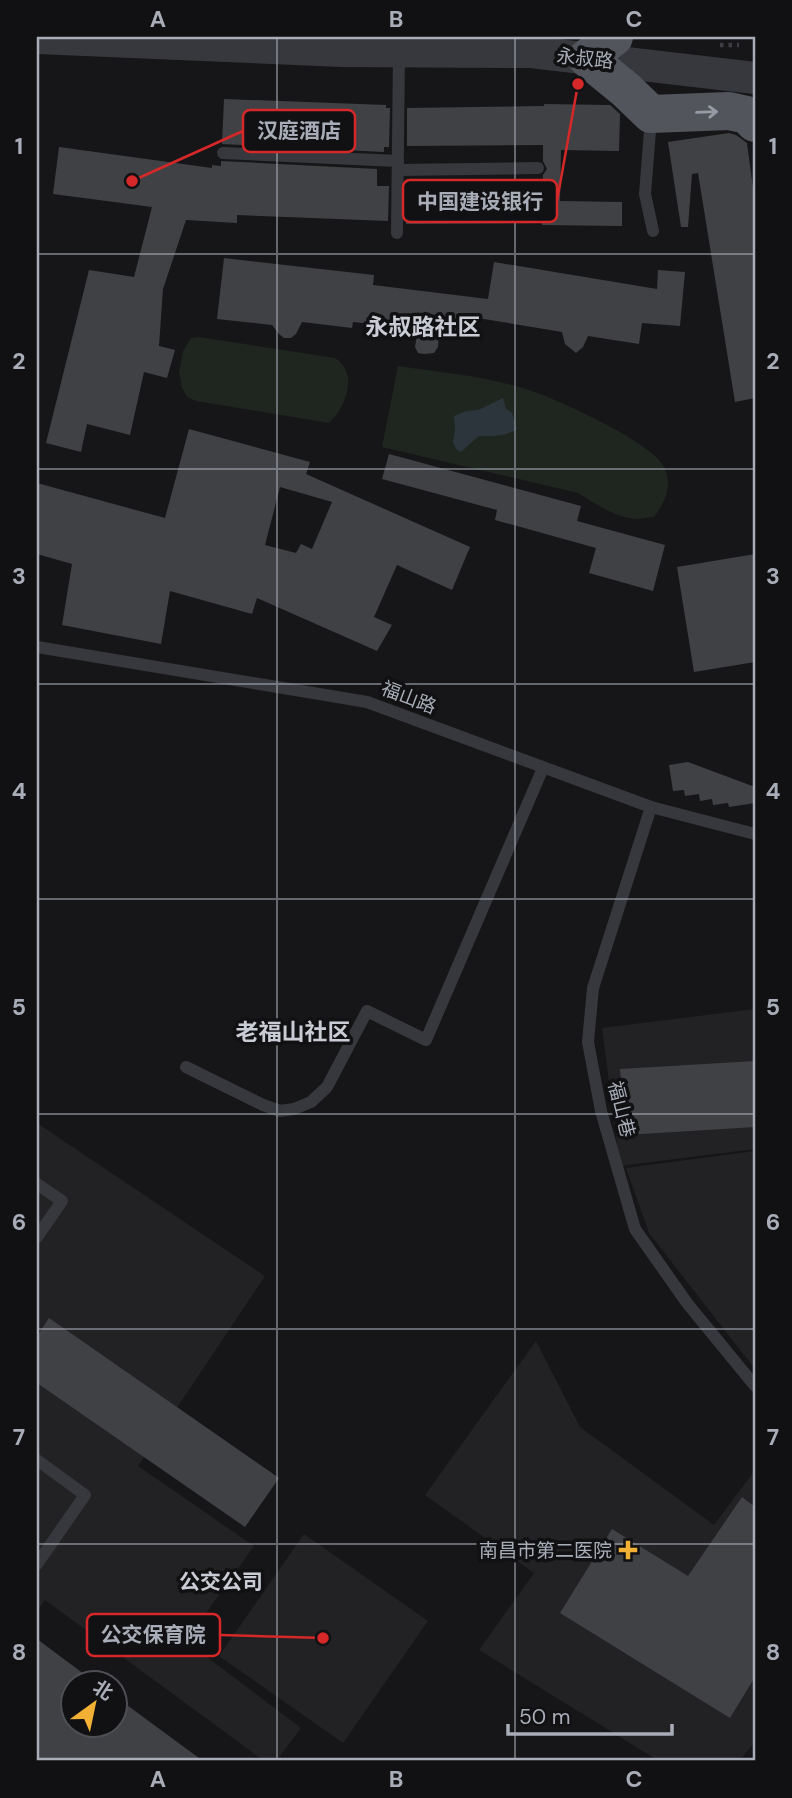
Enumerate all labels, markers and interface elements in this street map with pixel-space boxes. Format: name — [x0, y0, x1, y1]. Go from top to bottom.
text: A — [150, 4, 166, 34]
text: B — [389, 4, 403, 34]
text: C — [626, 4, 642, 34]
street label: 永叔路 — [555, 43, 615, 74]
one-way arrow — [696, 106, 719, 119]
callout: 汉庭酒店 — [243, 110, 355, 152]
text: 汉庭酒店 — [257, 117, 341, 145]
text: 1 — [15, 131, 23, 161]
text: 1 — [769, 131, 777, 161]
callout: 中国建设银行 — [403, 180, 557, 222]
text: 中国建设银行 — [417, 188, 543, 216]
district label: 永叔路社区 — [366, 312, 481, 342]
text: 2 — [12, 346, 26, 376]
text: 2 — [766, 346, 780, 376]
text: 3 — [12, 561, 26, 591]
text: 3 — [766, 561, 780, 591]
street label: 福山路 — [378, 676, 440, 719]
text: 4 — [12, 776, 27, 806]
text: 4 — [766, 776, 781, 806]
text: 5 — [12, 992, 26, 1022]
text: 5 — [766, 992, 780, 1022]
district label: 老福山社区 — [236, 1017, 351, 1047]
street label: 福山巷 — [602, 1078, 641, 1140]
text: 6 — [12, 1207, 26, 1237]
text: 6 — [766, 1207, 780, 1237]
text: 7 — [13, 1422, 25, 1452]
text: 7 — [767, 1422, 779, 1452]
place label: 南昌市第二医院 — [479, 1538, 612, 1563]
marker: 南昌市第二医院 — [618, 1540, 638, 1560]
district label: 公交公司 — [179, 1568, 263, 1596]
callout: 公交保育院 — [87, 1614, 220, 1656]
text: 公交保育院 — [101, 1621, 206, 1649]
text: 8 — [12, 1637, 26, 1667]
text: 8 — [766, 1637, 780, 1667]
north arrow — [60, 1668, 130, 1738]
text: 北 — [88, 1675, 118, 1706]
scale bar — [508, 1693, 673, 1737]
text: 50 m — [519, 1703, 570, 1731]
text: A — [150, 1764, 166, 1794]
text: B — [389, 1764, 403, 1794]
text: C — [626, 1764, 642, 1794]

